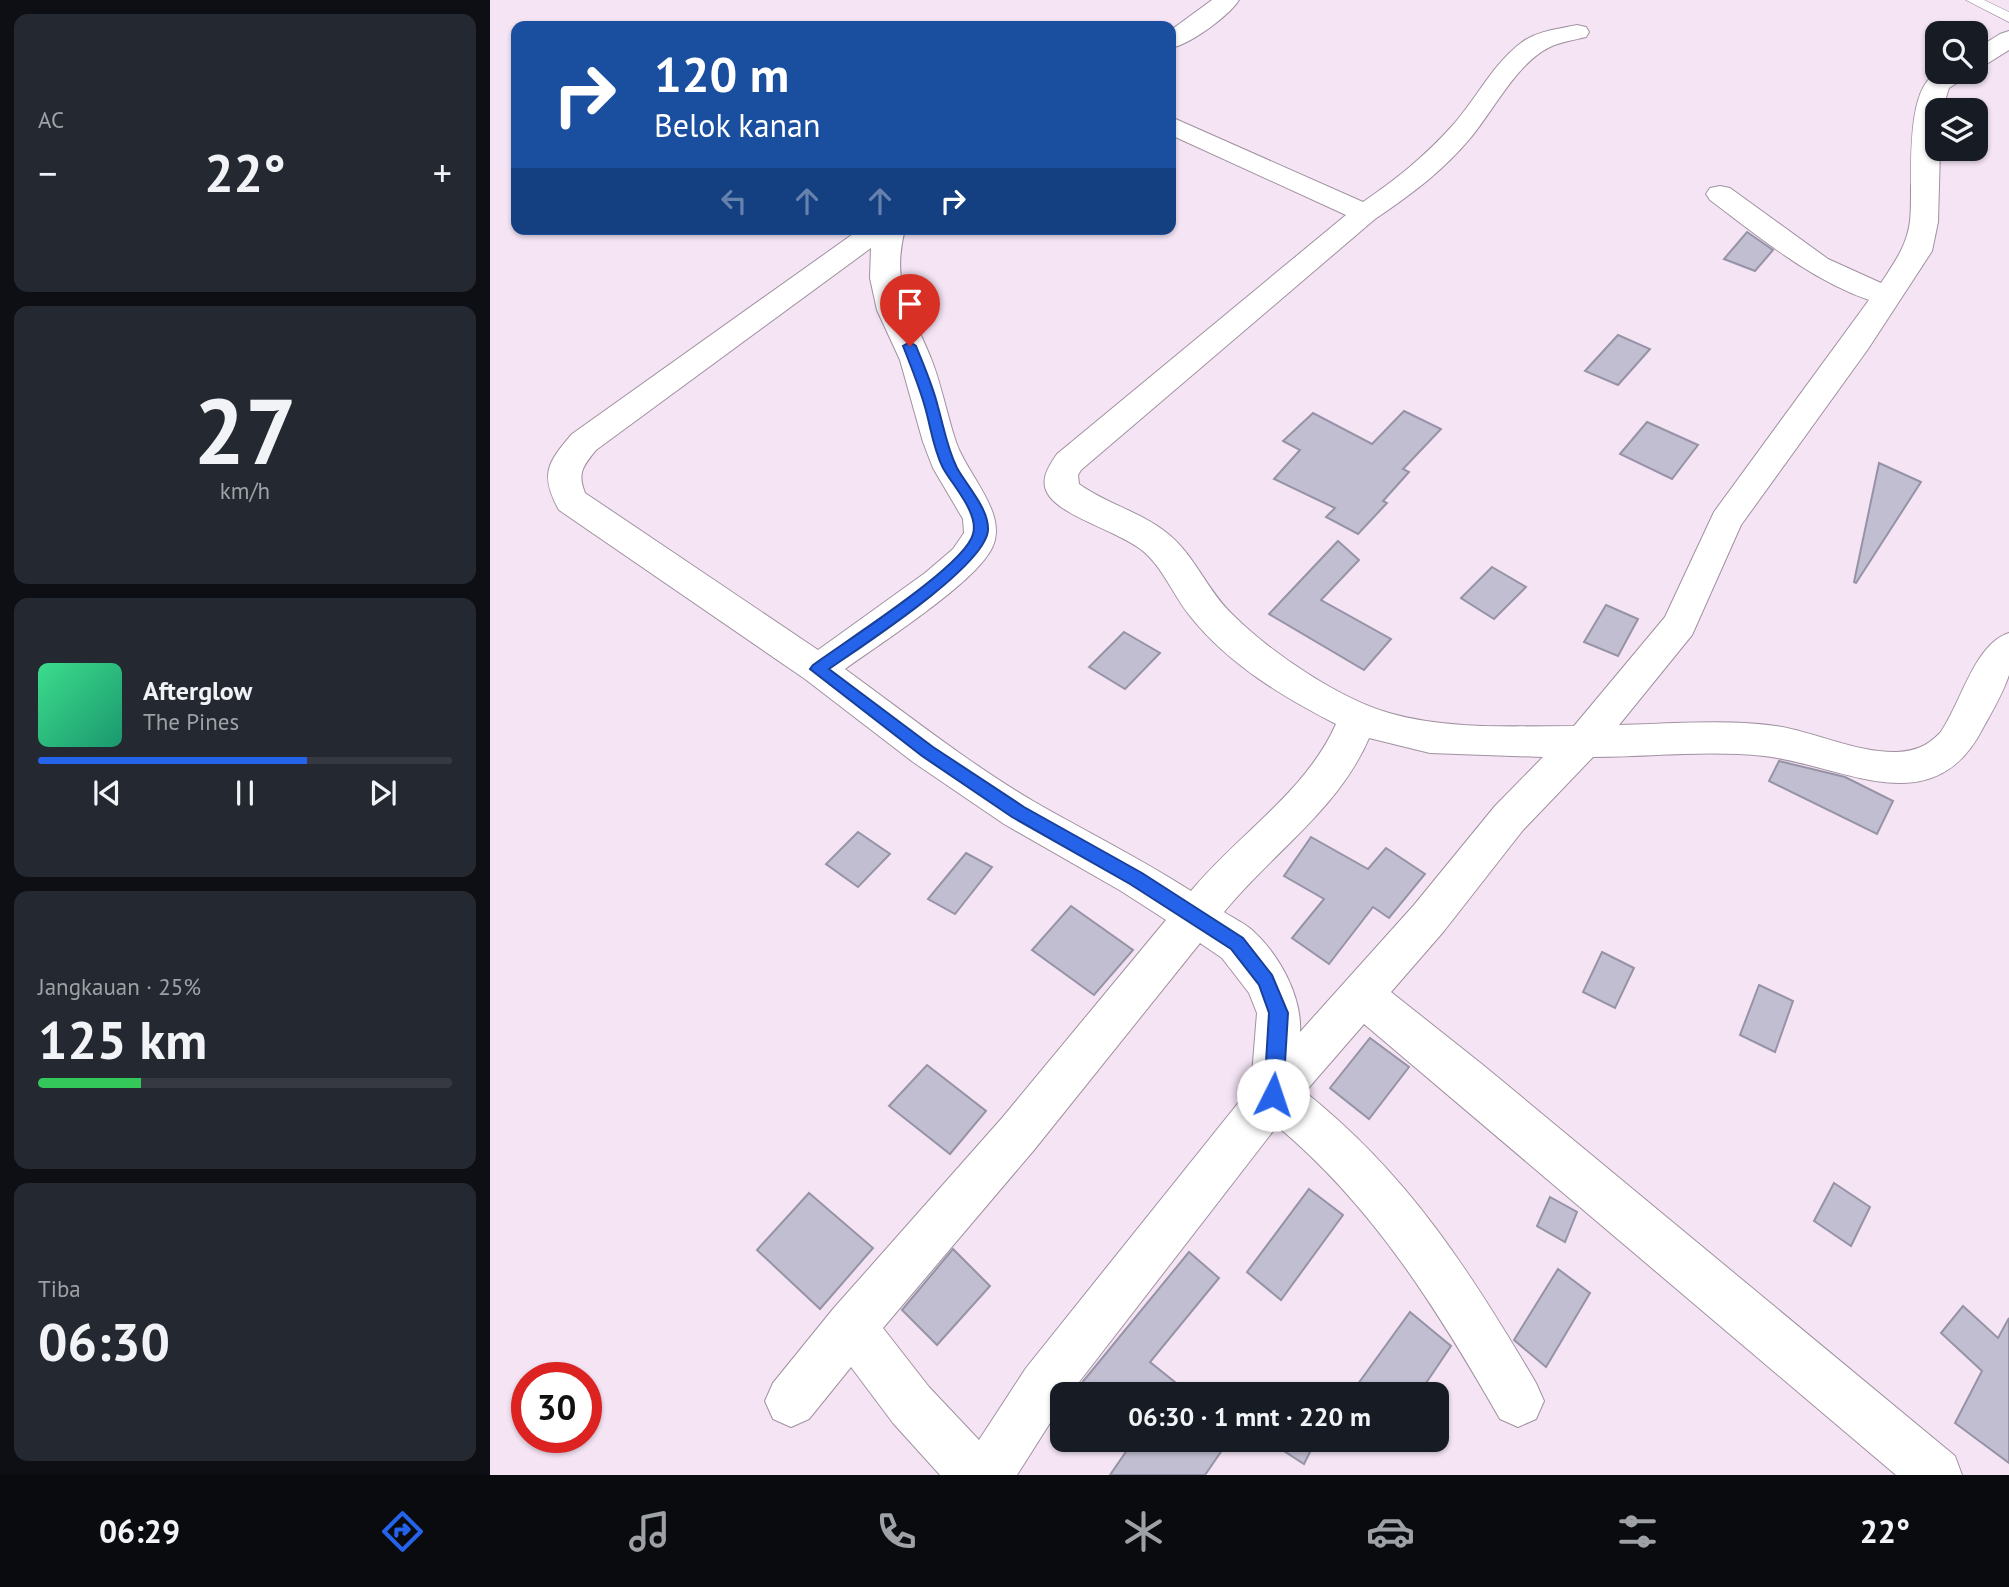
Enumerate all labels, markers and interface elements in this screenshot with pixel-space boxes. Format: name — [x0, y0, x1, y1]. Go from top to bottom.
map controls — [1925, 21, 1988, 161]
button: search — [1925, 21, 1988, 84]
text: 120 m — [654, 42, 789, 106]
icon: right — [539, 49, 630, 140]
button: layers — [1925, 98, 1988, 161]
text: Belok kanan — [654, 104, 820, 146]
text: AC — [38, 105, 64, 134]
text: 22° — [204, 139, 286, 206]
text: − — [38, 148, 57, 197]
text: + — [433, 148, 452, 197]
icon: left — [715, 182, 753, 220]
icon: ahead — [788, 182, 826, 220]
icon: ahead — [861, 182, 899, 220]
icon: right — [934, 182, 972, 220]
pin — [880, 274, 940, 346]
icon: arrive — [891, 285, 929, 323]
text: 27 — [193, 371, 297, 489]
text: km/h — [220, 476, 270, 505]
text: Afterglow — [143, 674, 252, 707]
text: The Pines — [143, 707, 239, 736]
icon: previous — [88, 774, 126, 812]
icon: pause — [226, 774, 264, 812]
icon: next — [364, 774, 402, 812]
text: Jangkauan · 25% — [38, 972, 201, 1001]
text: 125 km — [38, 1006, 207, 1073]
position arrow — [1236, 1058, 1310, 1132]
text: Tiba — [38, 1274, 81, 1303]
text: 06:30 — [38, 1308, 170, 1375]
speed limit sign: 30 — [511, 1362, 602, 1453]
text: 06:30 · 1 mnt · 220 m — [1128, 1400, 1371, 1433]
icon: directions — [378, 1507, 427, 1556]
icon: music — [625, 1507, 674, 1556]
icon: phone — [872, 1507, 921, 1556]
icon: climate — [1119, 1507, 1168, 1556]
icon: car — [1366, 1507, 1415, 1556]
icon: filters — [1613, 1507, 1662, 1556]
text: 06:29 — [99, 1510, 180, 1552]
text: 22° — [1860, 1510, 1910, 1552]

